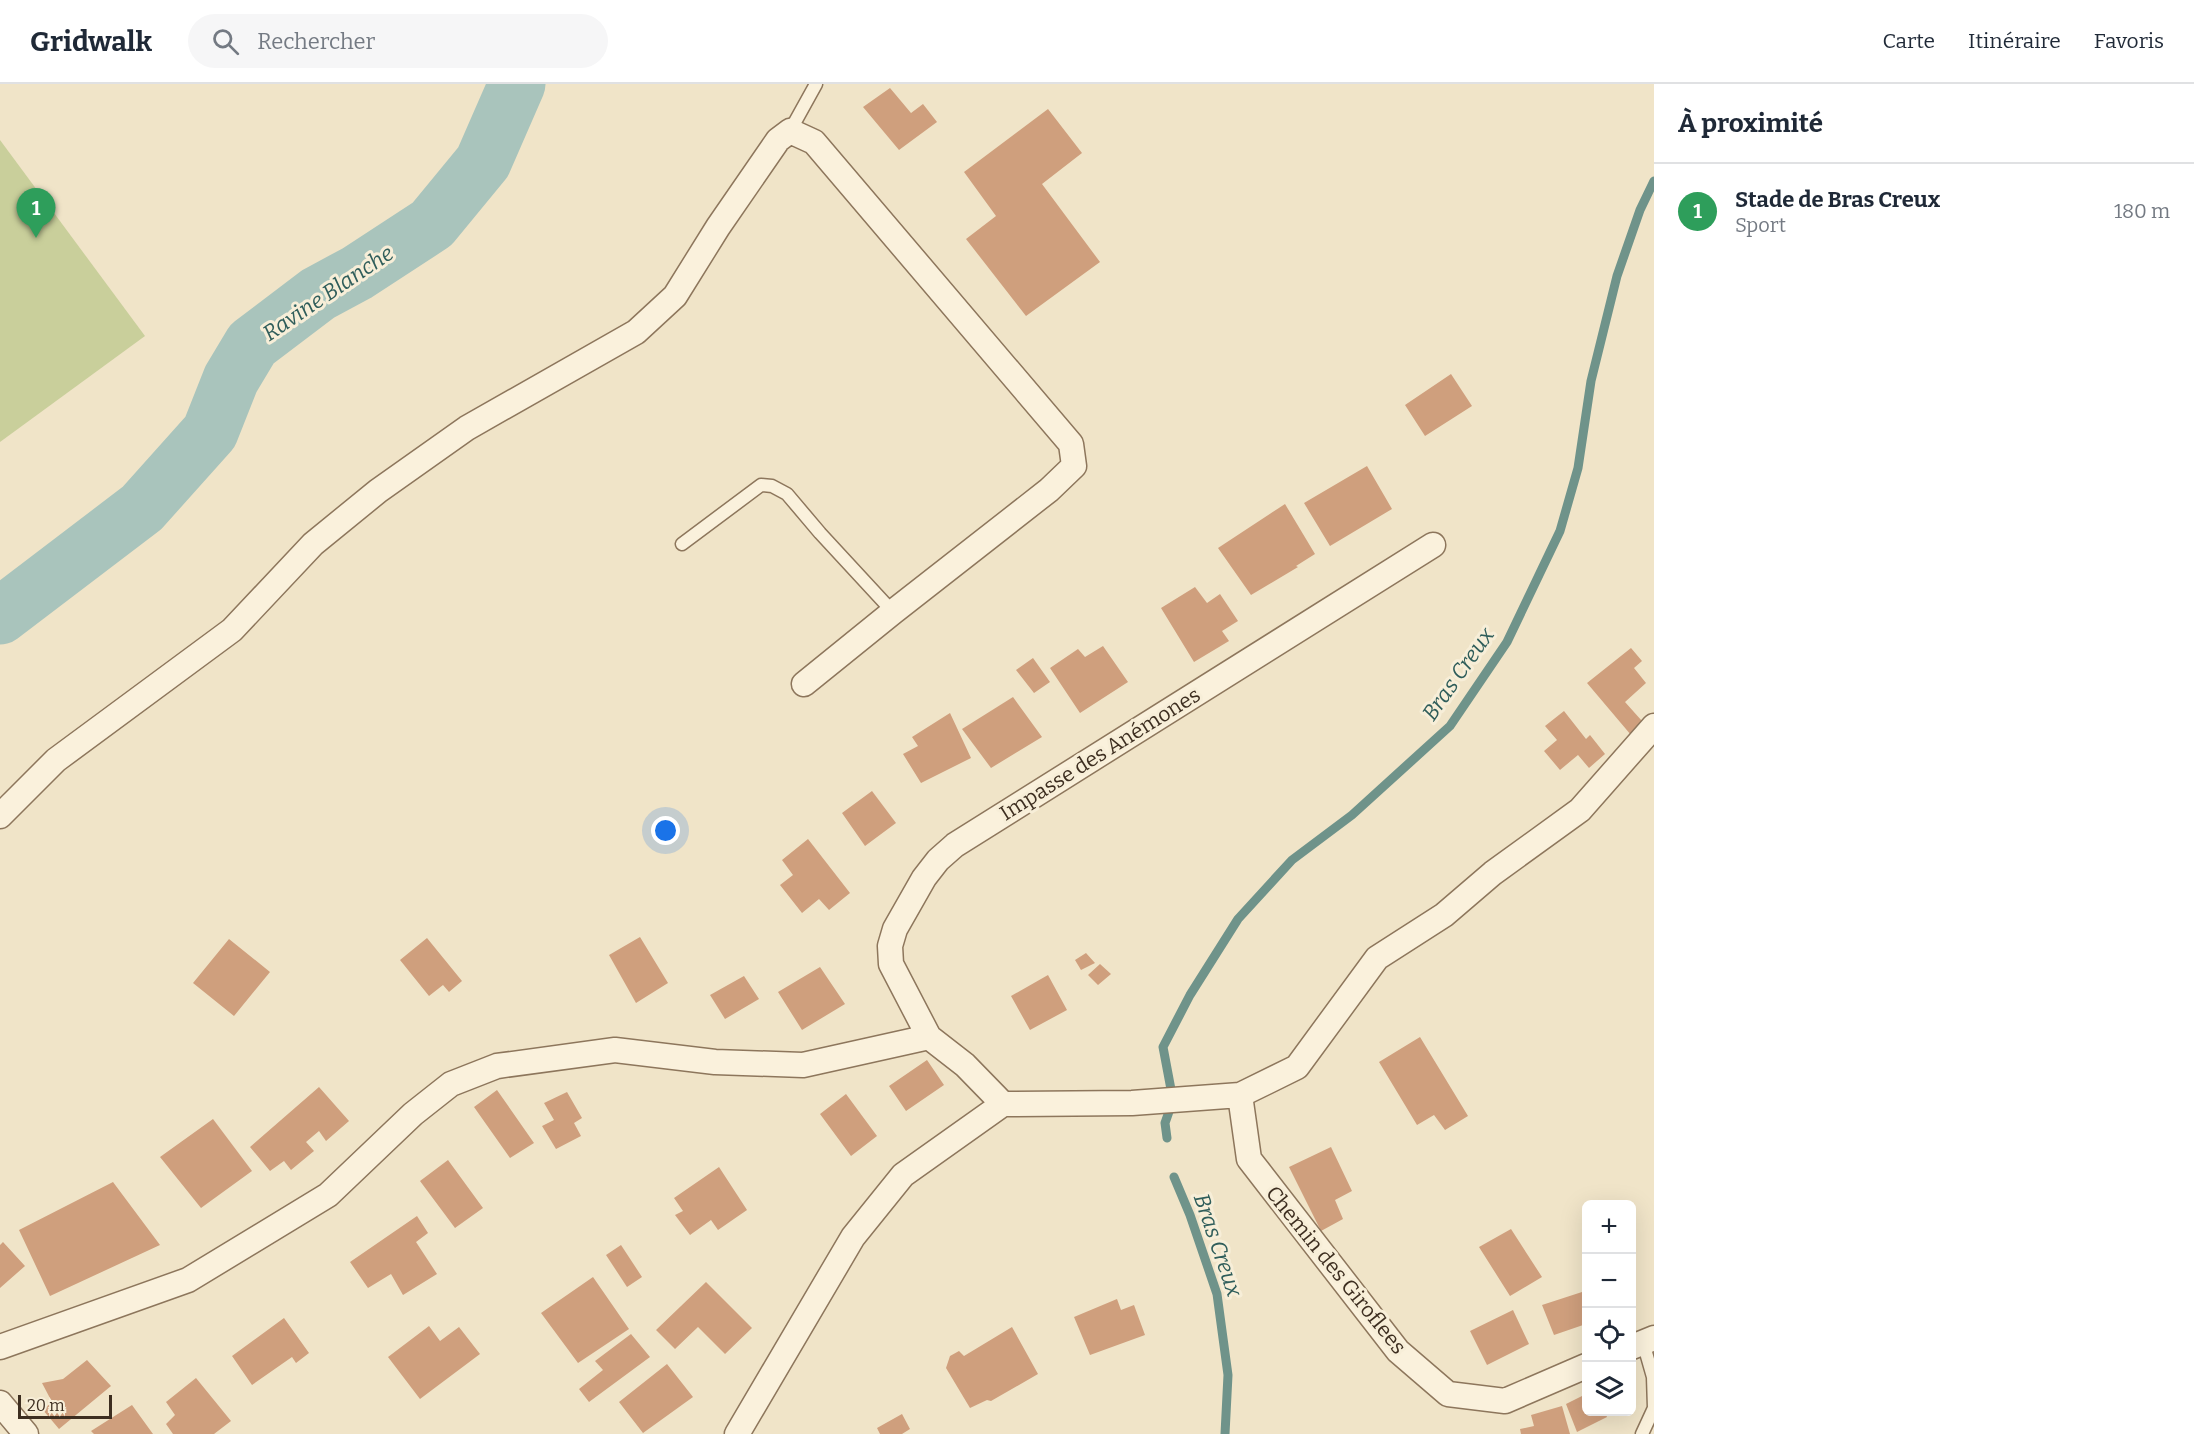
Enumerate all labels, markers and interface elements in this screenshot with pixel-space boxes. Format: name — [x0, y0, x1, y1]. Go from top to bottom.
search box — [188, 14, 608, 68]
text: Gridwalk — [30, 25, 152, 58]
icon: search — [209, 25, 242, 58]
text: Rechercher — [257, 28, 375, 55]
text: Carte — [1882, 28, 1935, 54]
text: Itinéraire — [1968, 28, 2061, 54]
text: Favoris — [2094, 28, 2164, 54]
text: À proximité — [1678, 108, 1823, 139]
text: Stade de Bras Creux — [1735, 186, 1940, 213]
pin: 1 — [16, 188, 56, 238]
text: 1 — [1693, 199, 1702, 223]
text: 180 m — [2114, 199, 2170, 223]
text: Sport — [1735, 213, 1786, 237]
water label: Ravine Blanche — [258, 239, 398, 347]
water label: Bras Creux — [1416, 621, 1501, 726]
street label: Impasse des Anémones — [995, 682, 1205, 826]
your location — [651, 816, 680, 845]
street label: Chemin des Giroflees — [1260, 1181, 1412, 1359]
water label: Bras Creux — [1188, 1190, 1249, 1301]
map controls — [1582, 1200, 1636, 1416]
button: + — [1582, 1200, 1636, 1254]
button: − — [1582, 1254, 1636, 1308]
button: locate — [1582, 1308, 1636, 1362]
button: layers — [1582, 1362, 1636, 1416]
scale bar — [18, 1392, 112, 1420]
text: 20 m — [27, 1396, 64, 1415]

